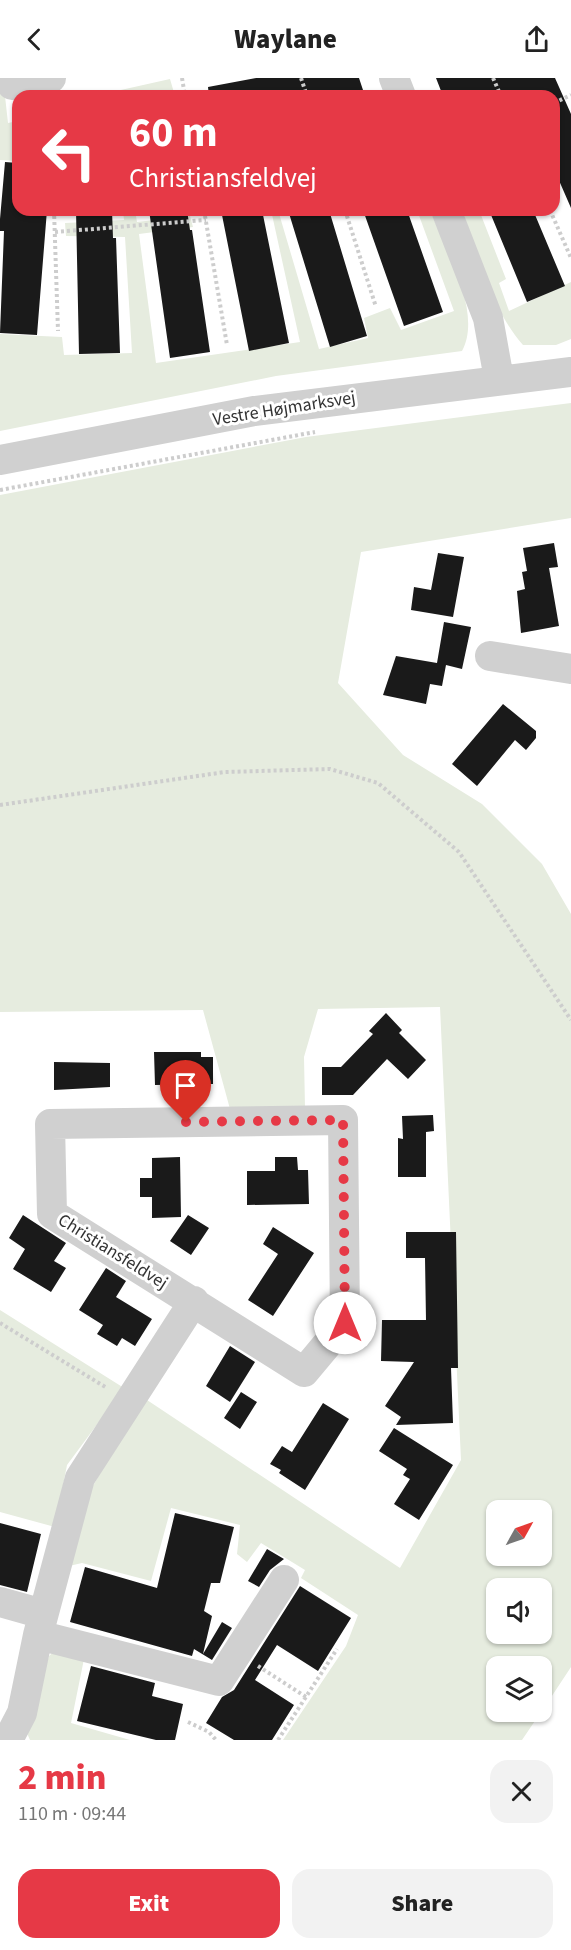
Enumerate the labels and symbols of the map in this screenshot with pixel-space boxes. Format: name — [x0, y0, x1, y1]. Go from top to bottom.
street label: Vestre Højmarksvej — [211, 385, 357, 432]
pin — [160, 1060, 211, 1122]
street label: Christiansfeldvej — [53, 1208, 172, 1295]
position arrow — [313, 1291, 377, 1355]
north arrow — [486, 1500, 552, 1566]

